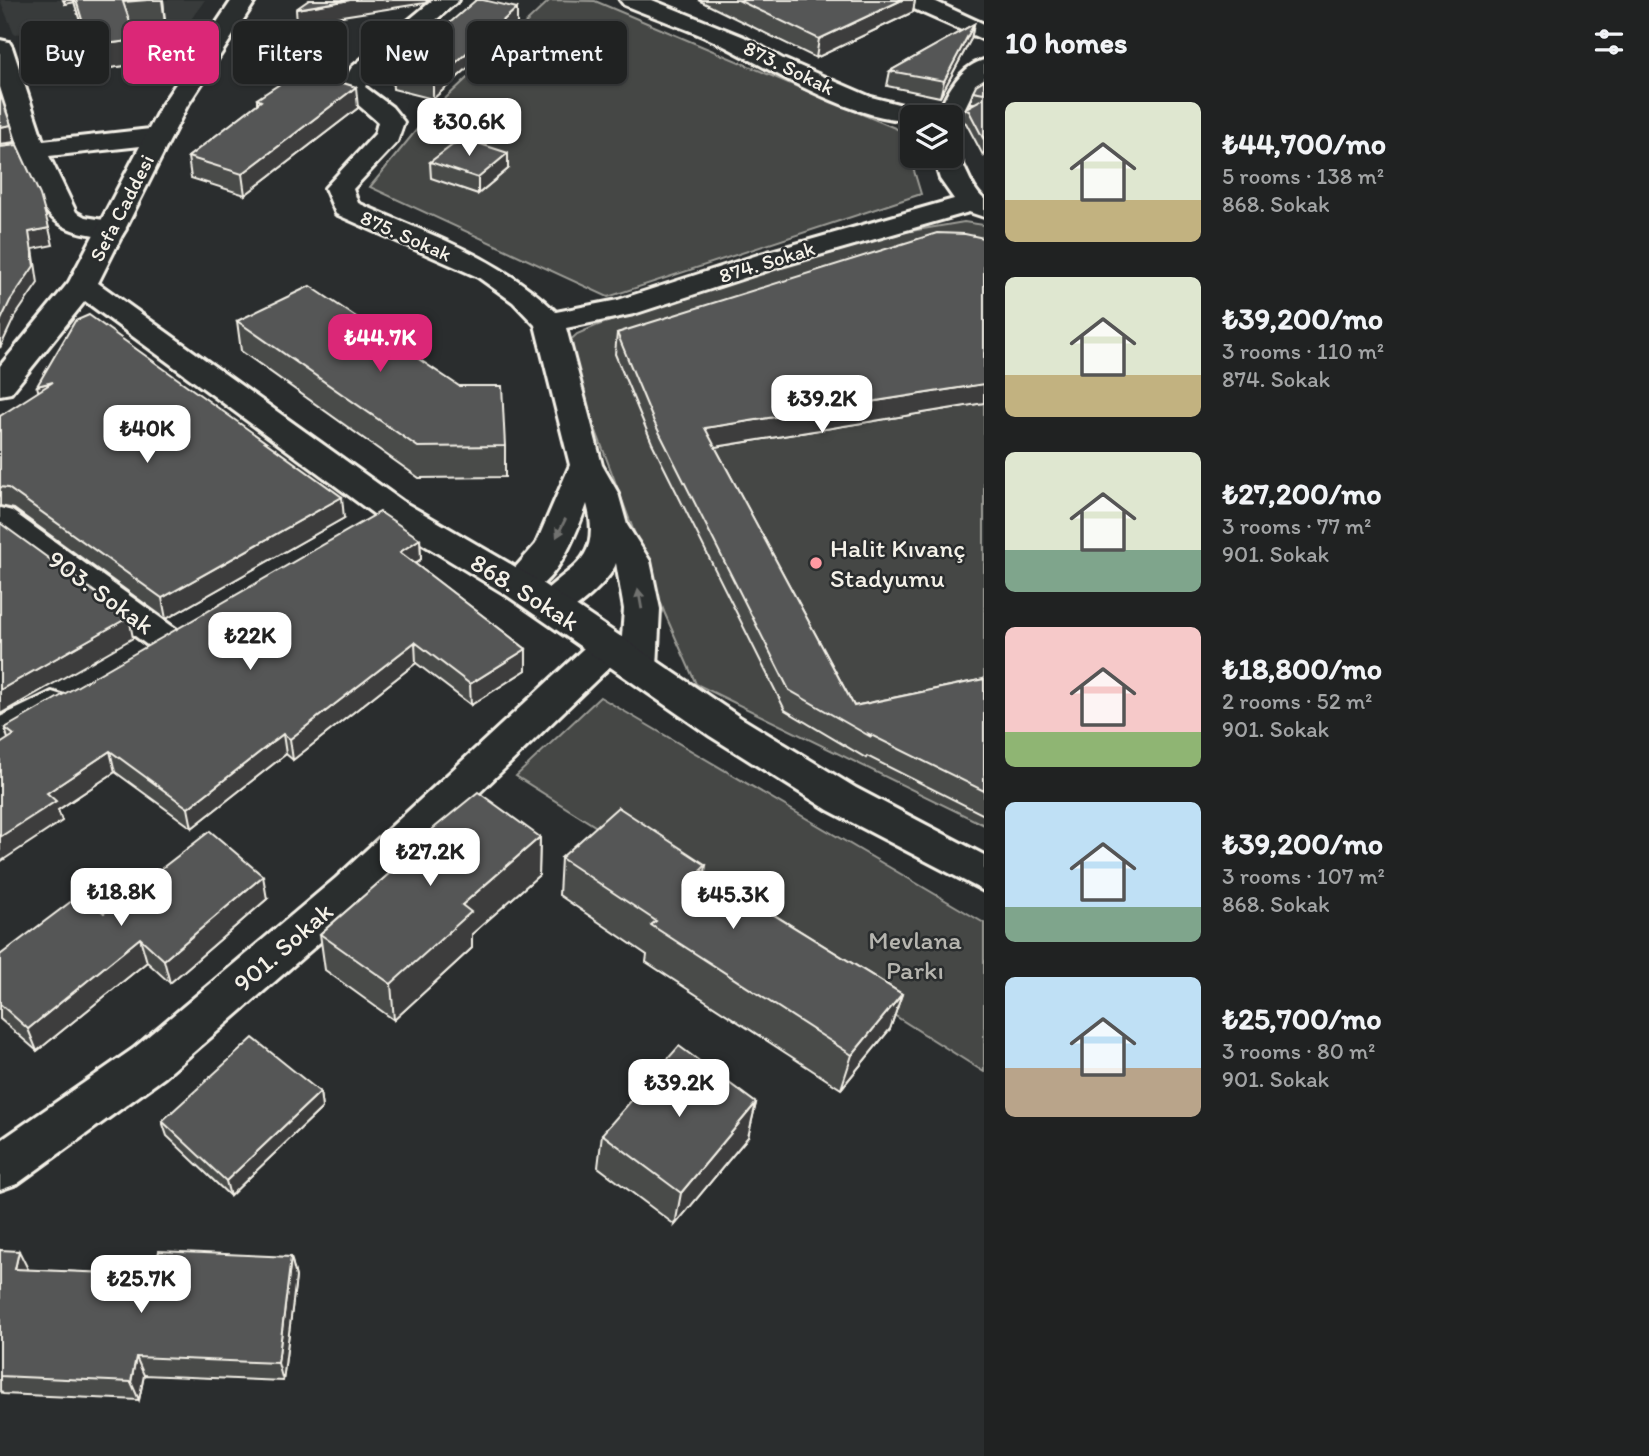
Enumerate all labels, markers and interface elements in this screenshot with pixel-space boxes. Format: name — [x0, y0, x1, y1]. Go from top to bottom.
chip: Buy — [21, 21, 109, 84]
chip: Rent — [123, 21, 219, 84]
chip: Filters — [233, 21, 347, 84]
chip: New — [361, 21, 453, 84]
chip: Apartment — [467, 21, 627, 84]
icon: filters — [1590, 23, 1628, 61]
text: 10 homes — [1005, 24, 1128, 61]
street label: 873. Sokak — [740, 35, 839, 100]
pin: ₺30.6K — [412, 99, 526, 158]
map controls — [900, 105, 963, 168]
button: layers — [900, 105, 963, 168]
text: ₺30.6K — [433, 107, 505, 135]
text: ₺44,700/mo — [1222, 125, 1386, 162]
icon: home — [1061, 130, 1145, 214]
street label: Sefa Caddesi — [84, 150, 159, 265]
text: 5 rooms · 138 m² — [1222, 162, 1384, 190]
text: 868. Sokak — [1222, 190, 1330, 218]
street label: 875. Sokak — [357, 204, 456, 267]
street label: 874. Sokak — [716, 235, 818, 288]
text: ₺39,200/mo — [1222, 300, 1383, 337]
icon: home — [1061, 305, 1145, 389]
pin: ₺44.7K — [323, 314, 437, 374]
text: ₺44.7K — [344, 323, 416, 351]
text: 3 rooms · 110 m² — [1222, 337, 1384, 365]
text: 874. Sokak — [1222, 365, 1330, 393]
pin: ₺39.2K — [765, 376, 879, 435]
text: ₺39.2K — [787, 384, 857, 412]
pin: ₺40K — [106, 406, 188, 465]
text: ₺40K — [119, 414, 175, 442]
text: ₺27,200/mo — [1222, 475, 1382, 512]
icon: home — [1061, 480, 1145, 564]
text: 3 rooms · 77 m² — [1222, 512, 1372, 540]
one-way arrow — [555, 518, 566, 538]
place label: Halit Kıvanç Stadyumu — [830, 532, 966, 594]
text: 901. Sokak — [1222, 540, 1329, 568]
street label: 903. Sokak — [42, 543, 160, 641]
street label: 868. Sokak — [465, 546, 585, 638]
marker: Halit Kıvanç Stadyumu — [808, 555, 824, 571]
one-way arrow — [634, 588, 645, 610]
pin: ₺22K — [209, 612, 291, 672]
text: ₺22K — [224, 621, 276, 649]
text: ₺18,800/mo — [1222, 650, 1382, 687]
icon: home — [1061, 655, 1145, 739]
text: 2 rooms · 52 m² — [1222, 687, 1372, 715]
text: 901. Sokak — [1222, 715, 1329, 743]
text: ₺39,200/mo — [1222, 825, 1383, 862]
pin: ₺27.2K — [373, 828, 487, 888]
icon: home — [1061, 830, 1145, 914]
text: ₺27.2K — [396, 837, 464, 865]
text: 3 rooms · 107 m² — [1222, 862, 1385, 890]
pin: ₺18.8K — [64, 869, 178, 928]
pin: ₺45.3K — [676, 872, 790, 931]
text: ₺18.8K — [87, 877, 155, 905]
text: ₺45.3K — [697, 880, 769, 908]
text: 868. Sokak — [1222, 890, 1330, 918]
street label: 901. Sokak — [227, 895, 339, 999]
park label: Mevlana Parkı — [868, 924, 962, 986]
text: ₺25,700/mo — [1222, 1000, 1382, 1037]
icon: home — [1061, 1005, 1145, 1089]
text: 3 rooms · 80 m² — [1222, 1037, 1376, 1065]
pin: ₺39.2K — [622, 1060, 736, 1119]
text: 901. Sokak — [1222, 1065, 1329, 1093]
text: ₺39.2K — [644, 1068, 714, 1096]
pin: ₺25.7K — [84, 1256, 198, 1315]
text: ₺25.7K — [107, 1264, 175, 1292]

